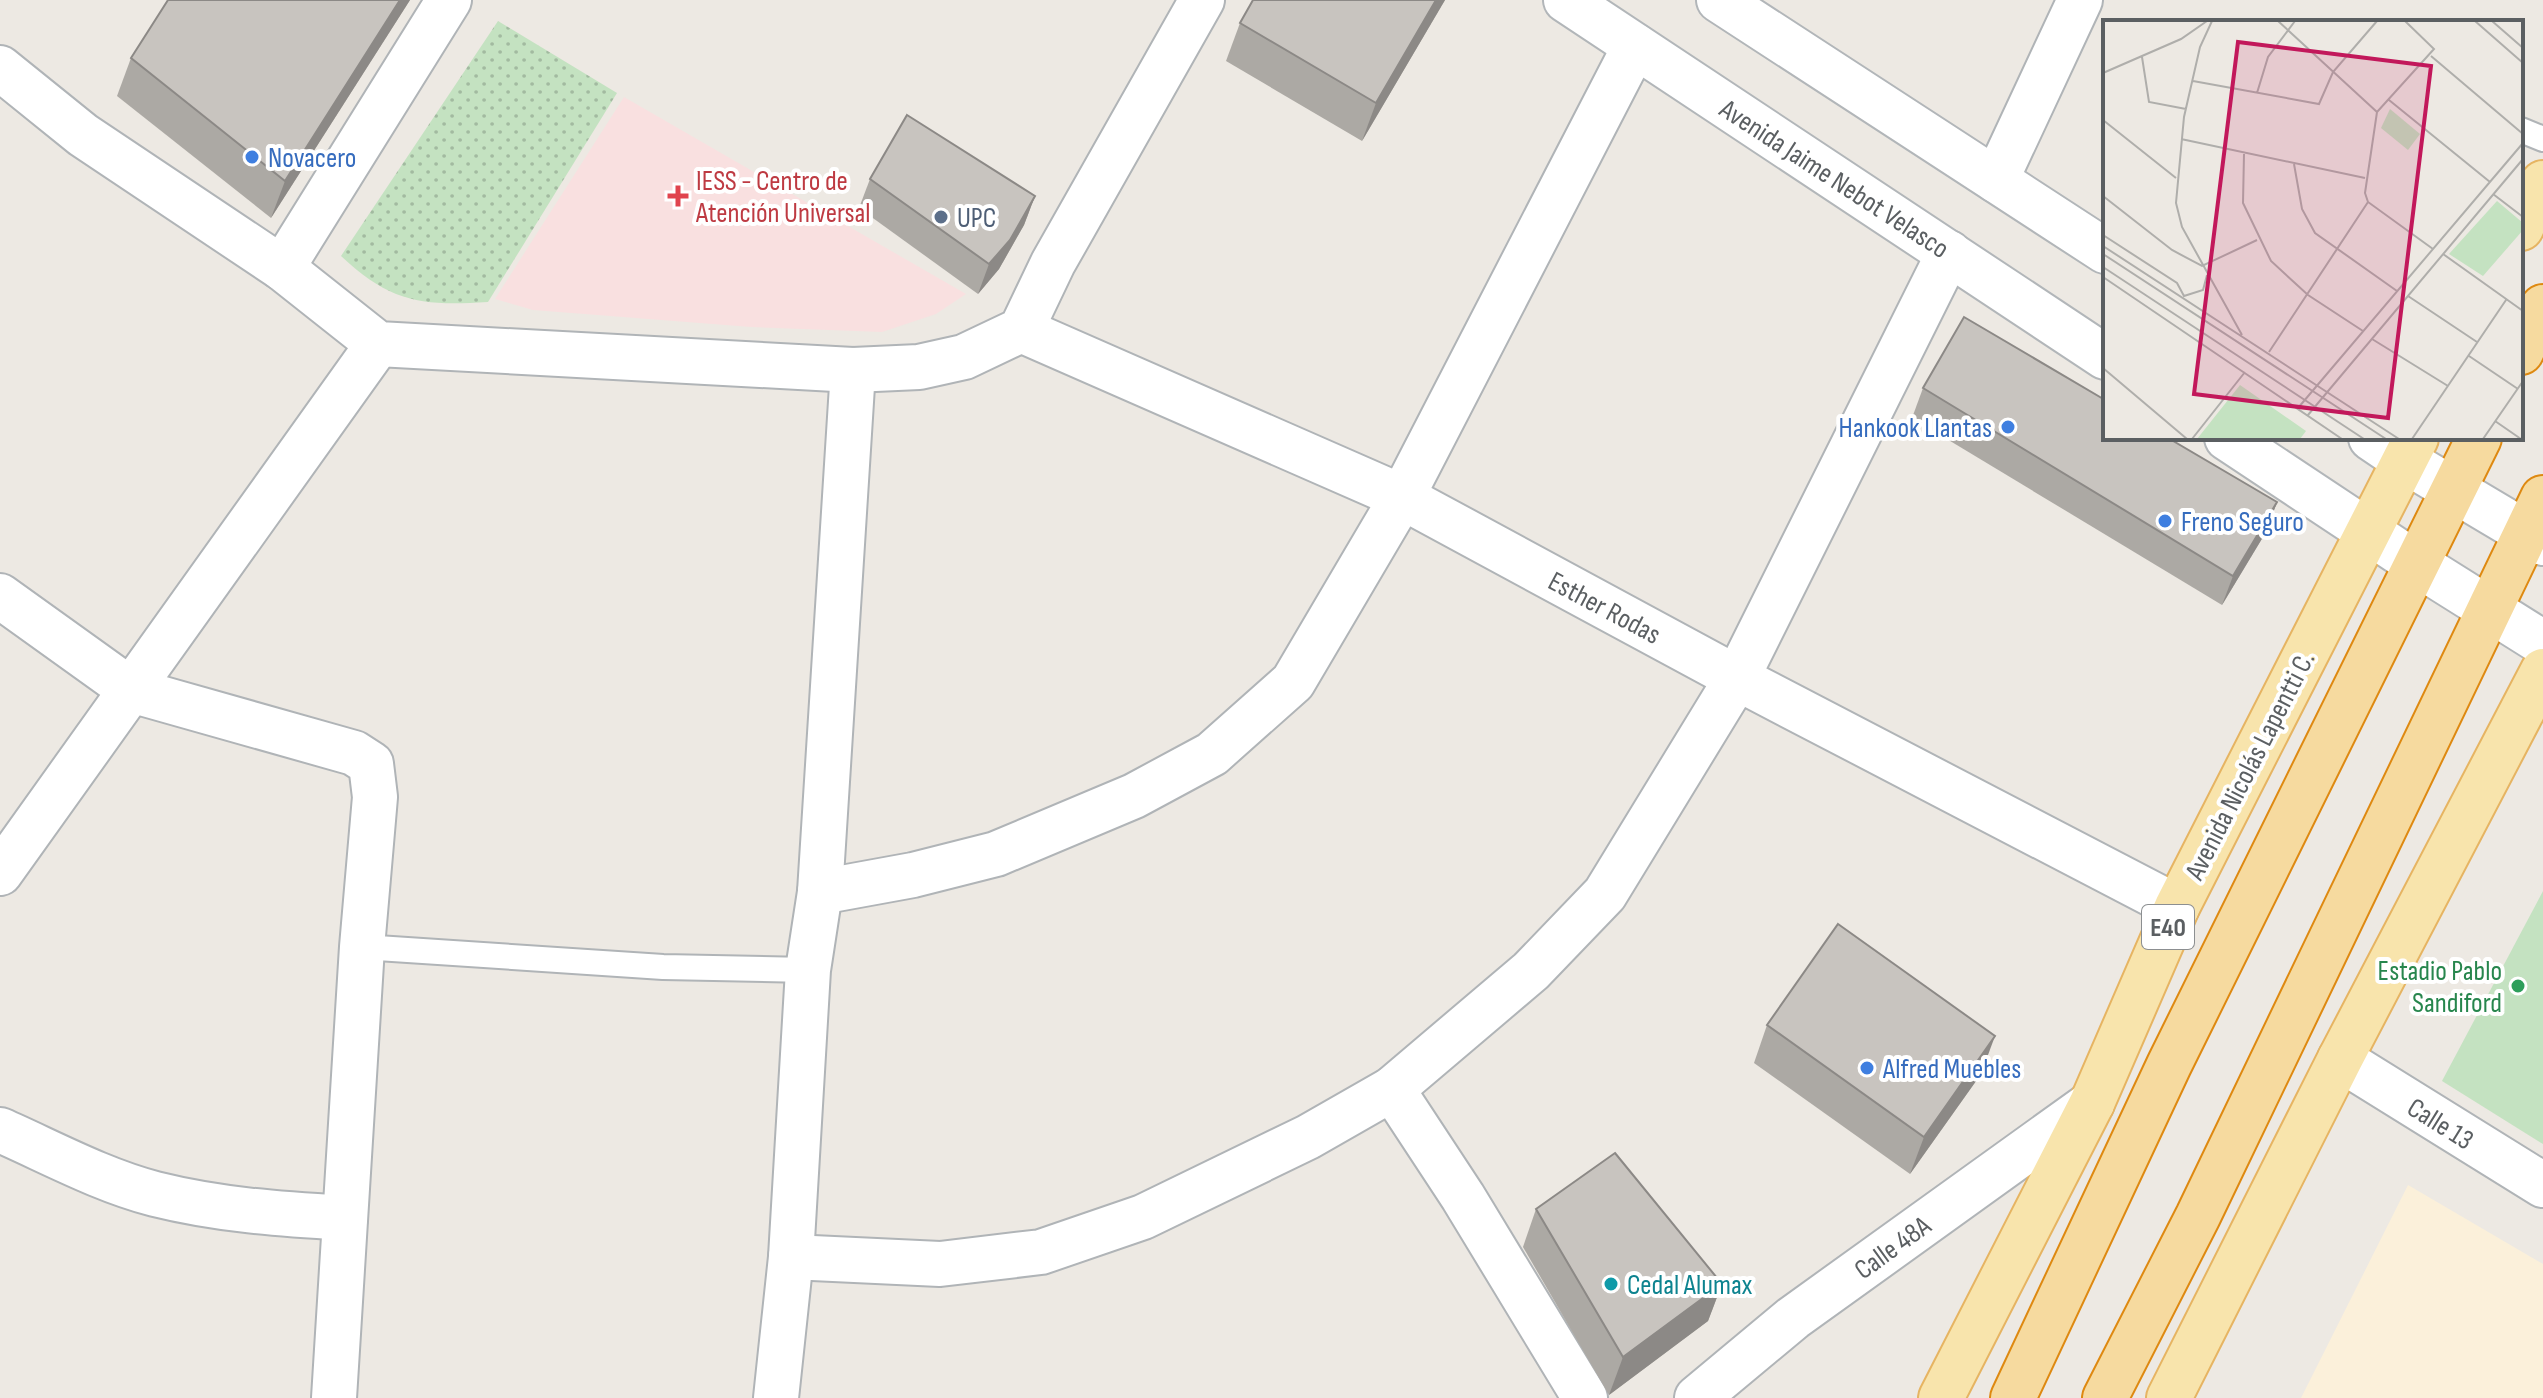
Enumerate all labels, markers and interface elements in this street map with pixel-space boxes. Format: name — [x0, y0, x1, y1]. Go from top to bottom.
inset map — [2103, 20, 2523, 440]
street label: Avenida Jaime Nebot Velasco — [1713, 92, 1955, 266]
place label: Novacero — [268, 142, 356, 175]
marker: Novacero — [243, 148, 261, 166]
place label: IESS - Centro de Atención Universal — [695, 165, 871, 230]
marker: IESS - Centro de Atención Universal — [667, 185, 689, 207]
place label: UPC — [957, 202, 996, 235]
marker: UPC — [932, 208, 950, 226]
place label: Hankook Llantas — [1839, 412, 1992, 445]
marker: Hankook Llantas — [1999, 418, 2017, 436]
place label: Freno Seguro — [2181, 506, 2304, 539]
marker: Freno Seguro — [2156, 512, 2174, 530]
street label: Esther Rodas — [1542, 565, 1666, 652]
street label: Avenida Nicolás Lapentti C. — [2178, 646, 2322, 886]
road number: E40 — [2142, 905, 2194, 949]
place label: Estadio Pablo Sandiford — [2378, 955, 2502, 1020]
marker: Estadio Pablo Sandiford — [2509, 977, 2527, 995]
place label: Alfred Muebles — [1882, 1053, 2021, 1086]
marker: Alfred Muebles — [1858, 1059, 1876, 1077]
street label: Calle 13 — [2401, 1091, 2479, 1157]
street label: Calle 48A — [1848, 1209, 1938, 1287]
place label: Cedal Alumax — [1627, 1269, 1753, 1302]
marker: Cedal Alumax — [1602, 1275, 1620, 1293]

